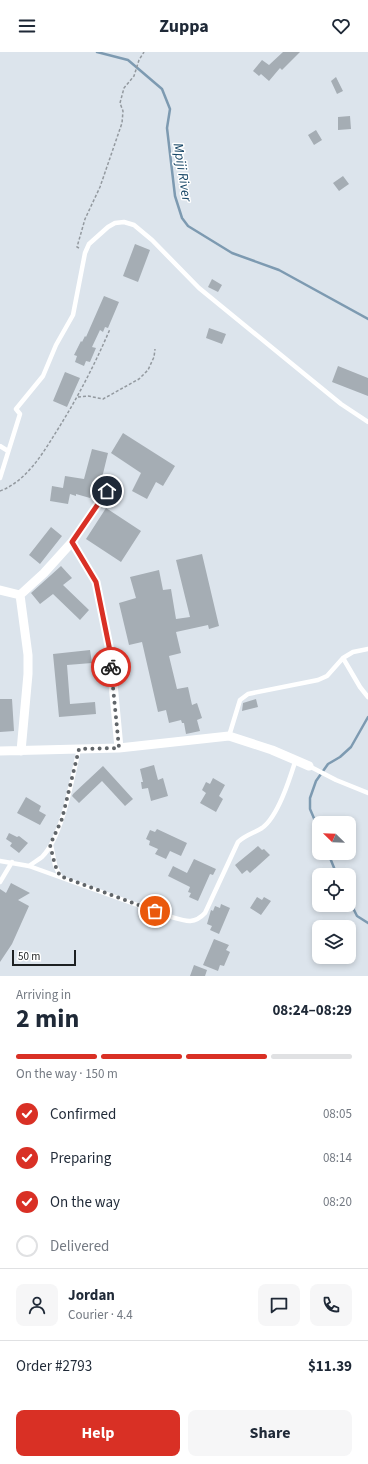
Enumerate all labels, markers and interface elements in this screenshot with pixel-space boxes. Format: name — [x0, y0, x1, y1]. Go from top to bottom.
text: Zuppa — [159, 14, 209, 39]
icon: menu — [16, 15, 38, 37]
icon: heart — [330, 15, 352, 37]
water label: Mpiji River — [168, 141, 197, 204]
pin — [90, 474, 124, 508]
icon: home — [96, 480, 118, 502]
courier — [91, 647, 131, 687]
icon: bike — [100, 656, 122, 678]
north arrow — [312, 816, 356, 860]
map controls — [312, 816, 356, 964]
button: locate — [312, 868, 356, 912]
pin — [138, 894, 172, 928]
icon: bag — [144, 900, 166, 922]
button: layers — [312, 920, 356, 964]
scale bar — [12, 948, 76, 967]
text: 50 m — [18, 949, 40, 964]
text: Arriving in — [16, 986, 71, 1004]
text: 2 min — [16, 1000, 79, 1037]
text: 08:24–08:29 — [272, 1000, 352, 1021]
text: On the way · 150 m — [16, 1065, 118, 1083]
icon: check — [16, 1103, 38, 1125]
text: Confirmed — [50, 1104, 116, 1125]
text: 08:05 — [323, 1105, 352, 1123]
icon: check — [16, 1147, 38, 1169]
text: Preparing — [50, 1148, 111, 1169]
text: 08:14 — [323, 1149, 352, 1167]
icon: check — [16, 1191, 38, 1213]
text: On the way — [50, 1192, 120, 1213]
text: 08:20 — [323, 1193, 352, 1211]
text: Delivered — [50, 1236, 109, 1257]
button: person — [16, 1284, 58, 1326]
button: chat — [258, 1284, 300, 1326]
button: phone — [310, 1284, 352, 1326]
text: Jordan — [68, 1285, 115, 1306]
text: Courier · 4.4 — [68, 1306, 133, 1324]
text: Order #2793 — [16, 1356, 92, 1377]
text: $11.39 — [308, 1356, 352, 1377]
button: Help — [16, 1410, 180, 1456]
button: Share — [188, 1410, 352, 1456]

